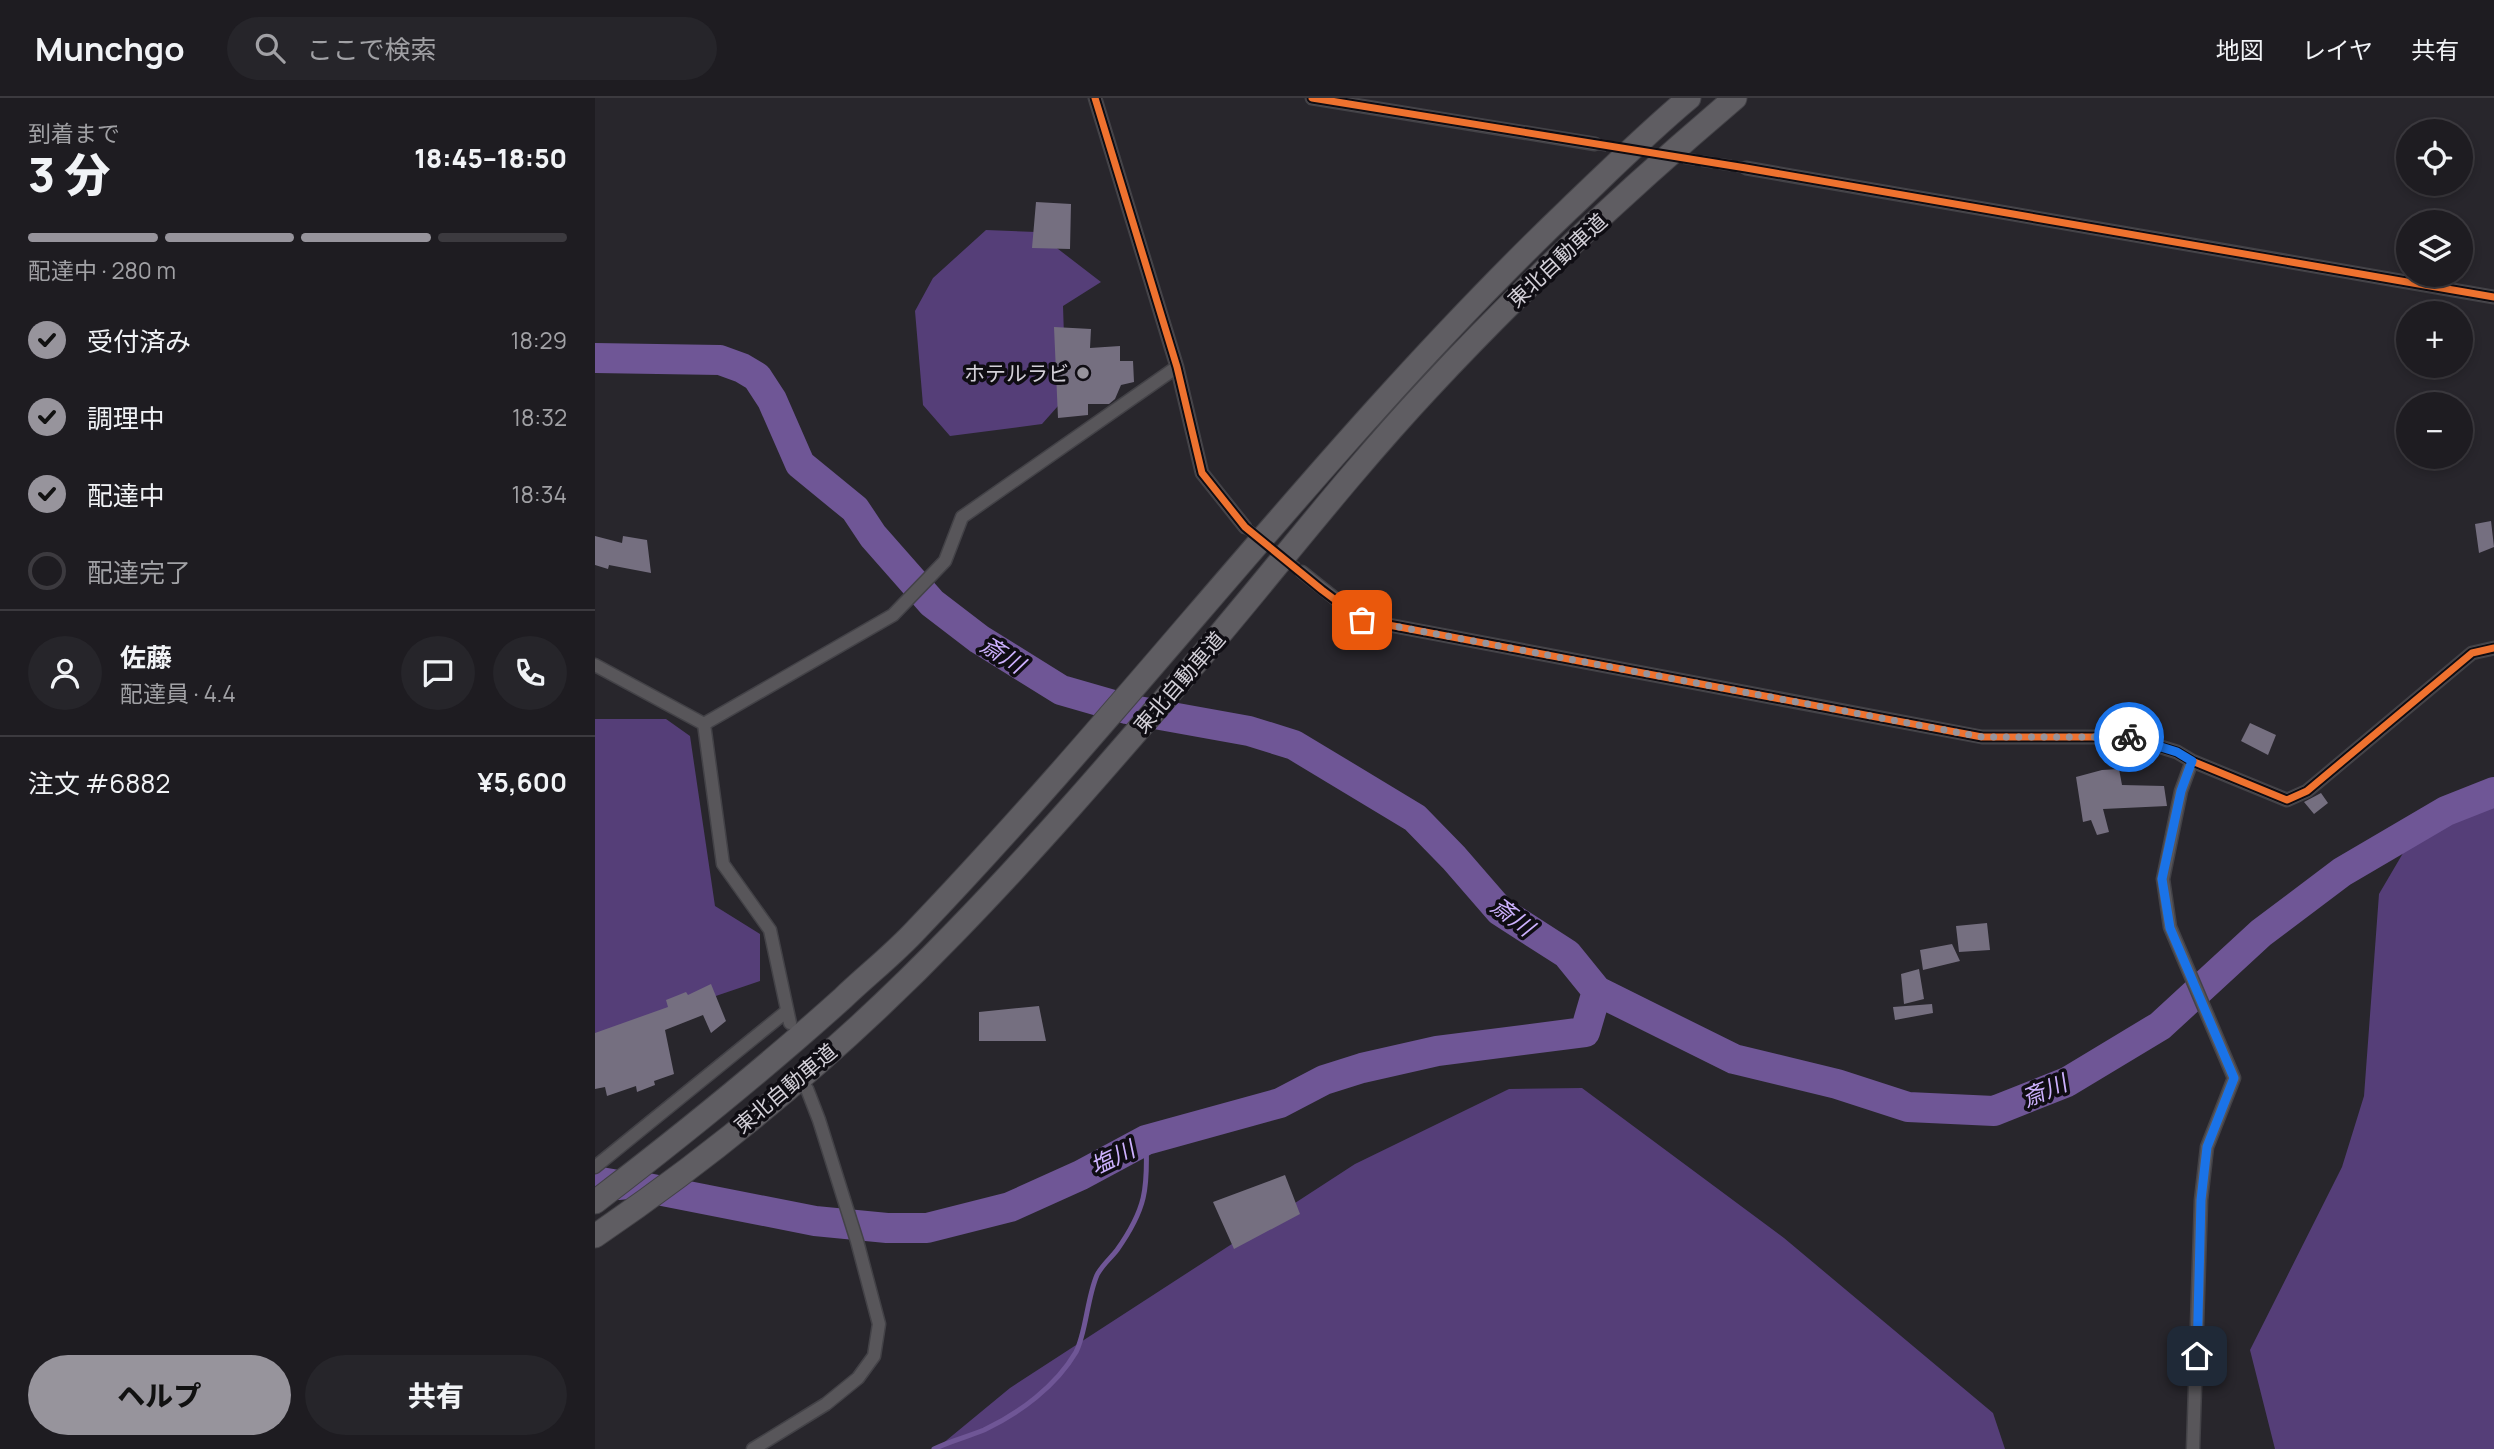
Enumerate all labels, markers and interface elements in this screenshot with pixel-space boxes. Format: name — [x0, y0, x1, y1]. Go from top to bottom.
search box — [227, 17, 717, 80]
text: Munchgo — [35, 26, 185, 71]
icon: search — [251, 29, 289, 67]
text: ここで検索 — [307, 31, 437, 67]
text: 地図 — [2216, 33, 2264, 66]
text: レイヤ — [2302, 33, 2373, 66]
text: 共有 — [2411, 33, 2459, 66]
text: 到着まで — [28, 117, 120, 149]
map controls — [2396, 119, 2473, 469]
button: locate — [2396, 119, 2473, 196]
text: 18:45–18:50 — [414, 140, 567, 176]
text: 3 分 — [28, 143, 110, 206]
street label: 東北自動車道 — [1501, 207, 1613, 313]
button: layers — [2396, 210, 2473, 287]
text: 配達中 · 280 m — [28, 254, 176, 286]
button: + — [2396, 301, 2473, 378]
icon: check — [28, 321, 66, 359]
text: 受付済み — [87, 323, 191, 359]
text: 18:29 — [510, 324, 567, 356]
place label: ホテルラビ — [964, 359, 1069, 387]
marker: ホテルラビ — [1075, 365, 1091, 381]
button: − — [2396, 392, 2473, 469]
icon: check — [28, 398, 66, 436]
text: 調理中 — [87, 400, 165, 436]
text: 18:32 — [512, 401, 567, 433]
icon: check — [28, 475, 66, 513]
text: 配達中 — [87, 477, 165, 513]
text: 18:34 — [512, 478, 567, 510]
text: 配達完了 — [87, 554, 191, 590]
pin — [1332, 590, 1392, 650]
icon: bag — [1343, 601, 1381, 639]
street label: 東北自動車道 — [1127, 625, 1231, 739]
water label: 斎川 — [975, 628, 1034, 681]
button: person — [28, 636, 102, 710]
button: chat — [401, 636, 475, 710]
button: phone — [493, 636, 567, 710]
text: 佐藤 — [120, 639, 172, 675]
text: 配達員 · 4.4 — [120, 677, 236, 709]
courier — [2094, 702, 2164, 772]
icon: bike — [2110, 718, 2148, 756]
text: ¥5,600 — [478, 764, 567, 800]
text: 注文 #6882 — [28, 765, 170, 801]
water label: 斎川 — [1485, 889, 1543, 944]
street label: 東北自動車道 — [728, 1037, 842, 1139]
water label: 斎川 — [2017, 1065, 2074, 1114]
water label: 塩川 — [1084, 1131, 1142, 1181]
pin — [2167, 1326, 2227, 1386]
icon: home — [2178, 1337, 2216, 1375]
button: ヘルプ — [28, 1355, 291, 1435]
button: 共有 — [305, 1355, 567, 1435]

